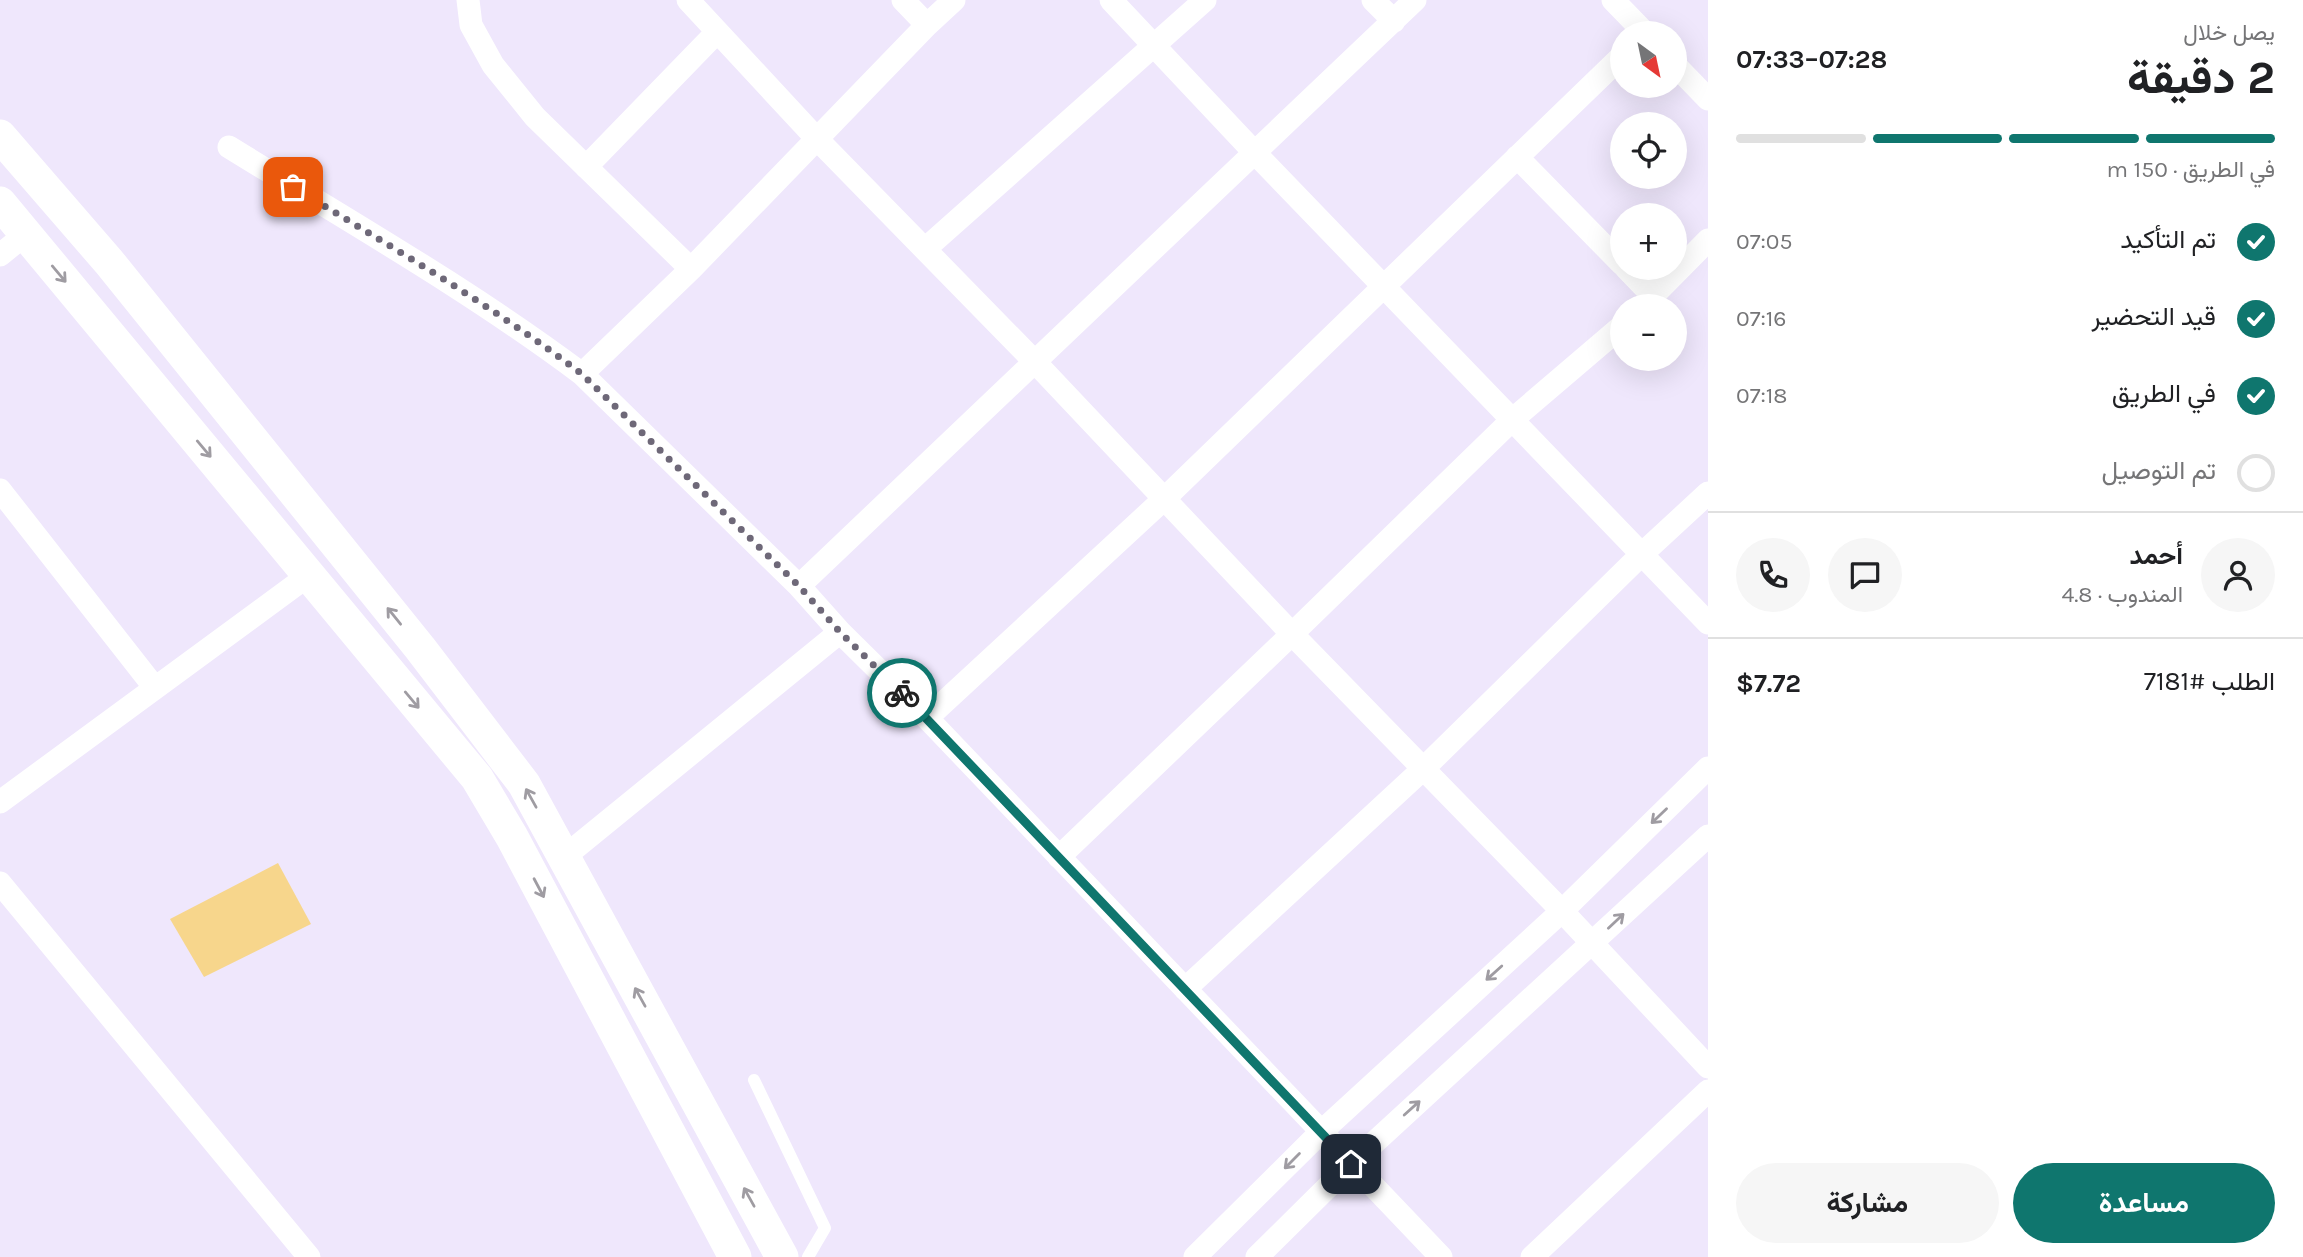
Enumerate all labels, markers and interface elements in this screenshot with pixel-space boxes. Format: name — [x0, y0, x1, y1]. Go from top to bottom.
text: يصل خلال — [2183, 19, 2275, 46]
north arrow — [1610, 21, 1687, 98]
map controls — [1610, 21, 1687, 371]
text: 07:28–07:33 — [1736, 44, 1887, 75]
text: 2 دقيقة — [2127, 51, 2275, 105]
button: locate — [1610, 112, 1687, 189]
text: في الطريق · 150 m — [2107, 156, 2275, 183]
pin — [263, 157, 323, 217]
icon: bag — [274, 168, 312, 206]
button: + — [1610, 203, 1687, 280]
icon: check — [2237, 223, 2275, 261]
text: تم التأكيد — [2120, 224, 2216, 255]
text: 07:05 — [1736, 228, 1792, 255]
one-way arrow — [51, 265, 67, 283]
button: − — [1610, 294, 1687, 371]
icon: check — [2237, 300, 2275, 338]
text: قيد التحضير — [2091, 301, 2216, 332]
text: 07:16 — [1736, 305, 1787, 332]
icon: check — [2237, 377, 2275, 415]
text: في الطريق — [2112, 378, 2216, 409]
text: 07:18 — [1736, 382, 1788, 409]
one-way arrow — [197, 440, 212, 458]
text: تم التوصيل — [2101, 455, 2216, 486]
button: phone — [1736, 538, 1810, 612]
button: chat — [1828, 538, 1902, 612]
button: person — [2201, 538, 2275, 612]
text: أحمد — [2130, 540, 2183, 571]
text: المندوب · 4.8 — [2061, 581, 2183, 608]
one-way arrow — [387, 607, 402, 625]
courier — [867, 658, 937, 728]
text: الطلب #7181 — [2144, 666, 2275, 697]
text: $7.72 — [1736, 668, 1801, 699]
icon: bike — [883, 674, 921, 712]
one-way arrow — [404, 690, 420, 708]
one-way arrow — [524, 788, 538, 808]
one-way arrow — [1651, 807, 1668, 824]
one-way arrow — [533, 877, 546, 898]
one-way arrow — [1607, 913, 1625, 929]
one-way arrow — [1485, 965, 1503, 981]
one-way arrow — [633, 987, 647, 1008]
one-way arrow — [1403, 1100, 1421, 1116]
pin — [1321, 1134, 1381, 1194]
icon: home — [1332, 1145, 1370, 1183]
one-way arrow — [1283, 1152, 1300, 1169]
button: مشاركة — [1736, 1163, 1999, 1243]
button: مساعدة — [2013, 1163, 2275, 1243]
one-way arrow — [742, 1187, 755, 1208]

